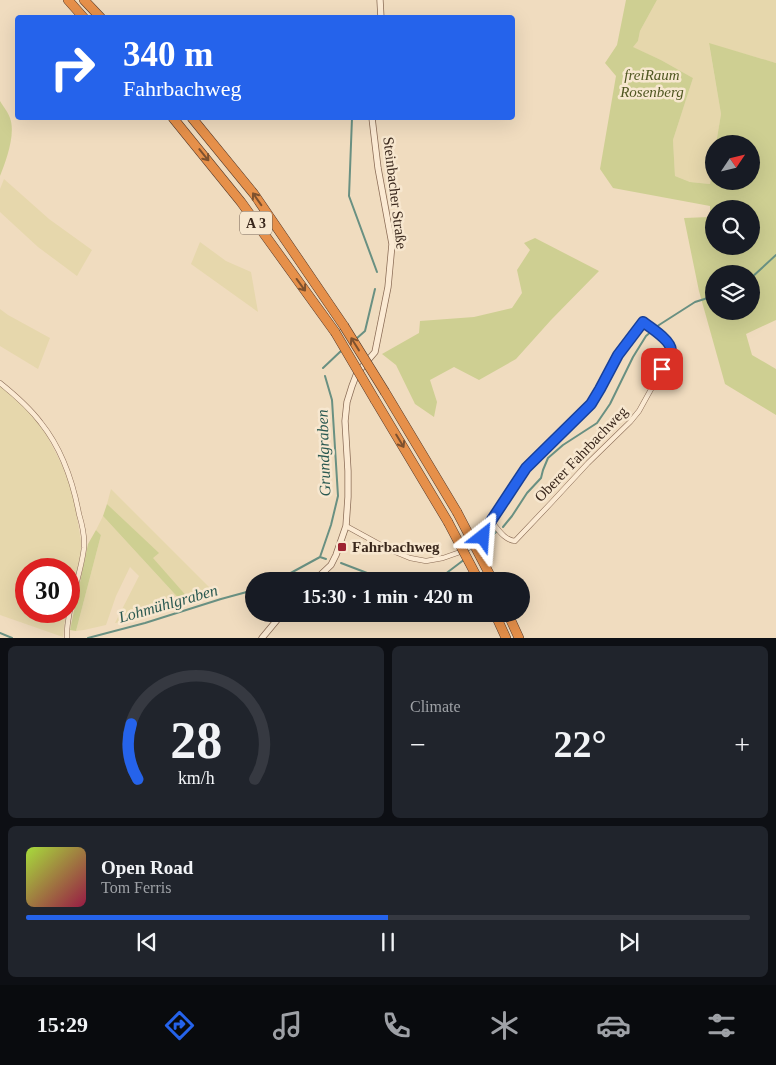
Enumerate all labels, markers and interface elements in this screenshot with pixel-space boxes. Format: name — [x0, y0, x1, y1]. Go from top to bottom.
icon: right — [40, 35, 105, 100]
text: 340 m — [123, 35, 213, 74]
park label: freiRaum Rosenberg — [619, 67, 684, 100]
text: Fahrbachweg — [123, 76, 242, 101]
north arrow — [705, 135, 760, 190]
map controls — [705, 135, 760, 320]
street label: Steinbacher Straße — [380, 136, 410, 250]
one-way arrow — [198, 149, 209, 162]
one-way arrow — [252, 192, 262, 206]
button: search — [705, 200, 760, 255]
road number: A 3 — [240, 212, 272, 234]
button: layers — [705, 265, 760, 320]
one-way arrow — [296, 278, 306, 292]
one-way arrow — [350, 338, 360, 352]
pin — [641, 348, 683, 390]
icon: arrive — [648, 355, 676, 383]
street label: Oberer Fahrbachweg — [531, 403, 631, 505]
water label: Grundgraben — [313, 409, 335, 497]
one-way arrow — [395, 434, 405, 448]
position arrow — [456, 510, 508, 562]
place label: Fahrbachweg — [352, 539, 440, 555]
marker: Fahrbachweg — [336, 541, 348, 553]
speed limit sign: 30 — [15, 558, 80, 623]
water label: Lohmühlgraben — [116, 581, 220, 627]
text: 15:30 · 1 min · 420 m — [302, 586, 473, 607]
text: Climate — [410, 698, 461, 715]
text: 28 — [170, 712, 222, 769]
text: 22° — [553, 723, 607, 765]
text: − — [410, 729, 426, 760]
text: + — [734, 729, 750, 760]
text: km/h — [178, 768, 214, 788]
text: Open Road — [101, 857, 193, 878]
text: Tom Ferris — [101, 879, 171, 896]
icon: previous — [133, 928, 161, 956]
icon: pause — [374, 928, 402, 956]
icon: next — [615, 928, 643, 956]
icon: directions — [162, 1008, 197, 1043]
icon: music — [270, 1008, 305, 1043]
icon: phone — [379, 1008, 414, 1043]
icon: climate — [487, 1008, 522, 1043]
icon: car — [596, 1008, 631, 1043]
icon: filters — [704, 1008, 739, 1043]
text: 15:29 — [37, 1012, 88, 1037]

